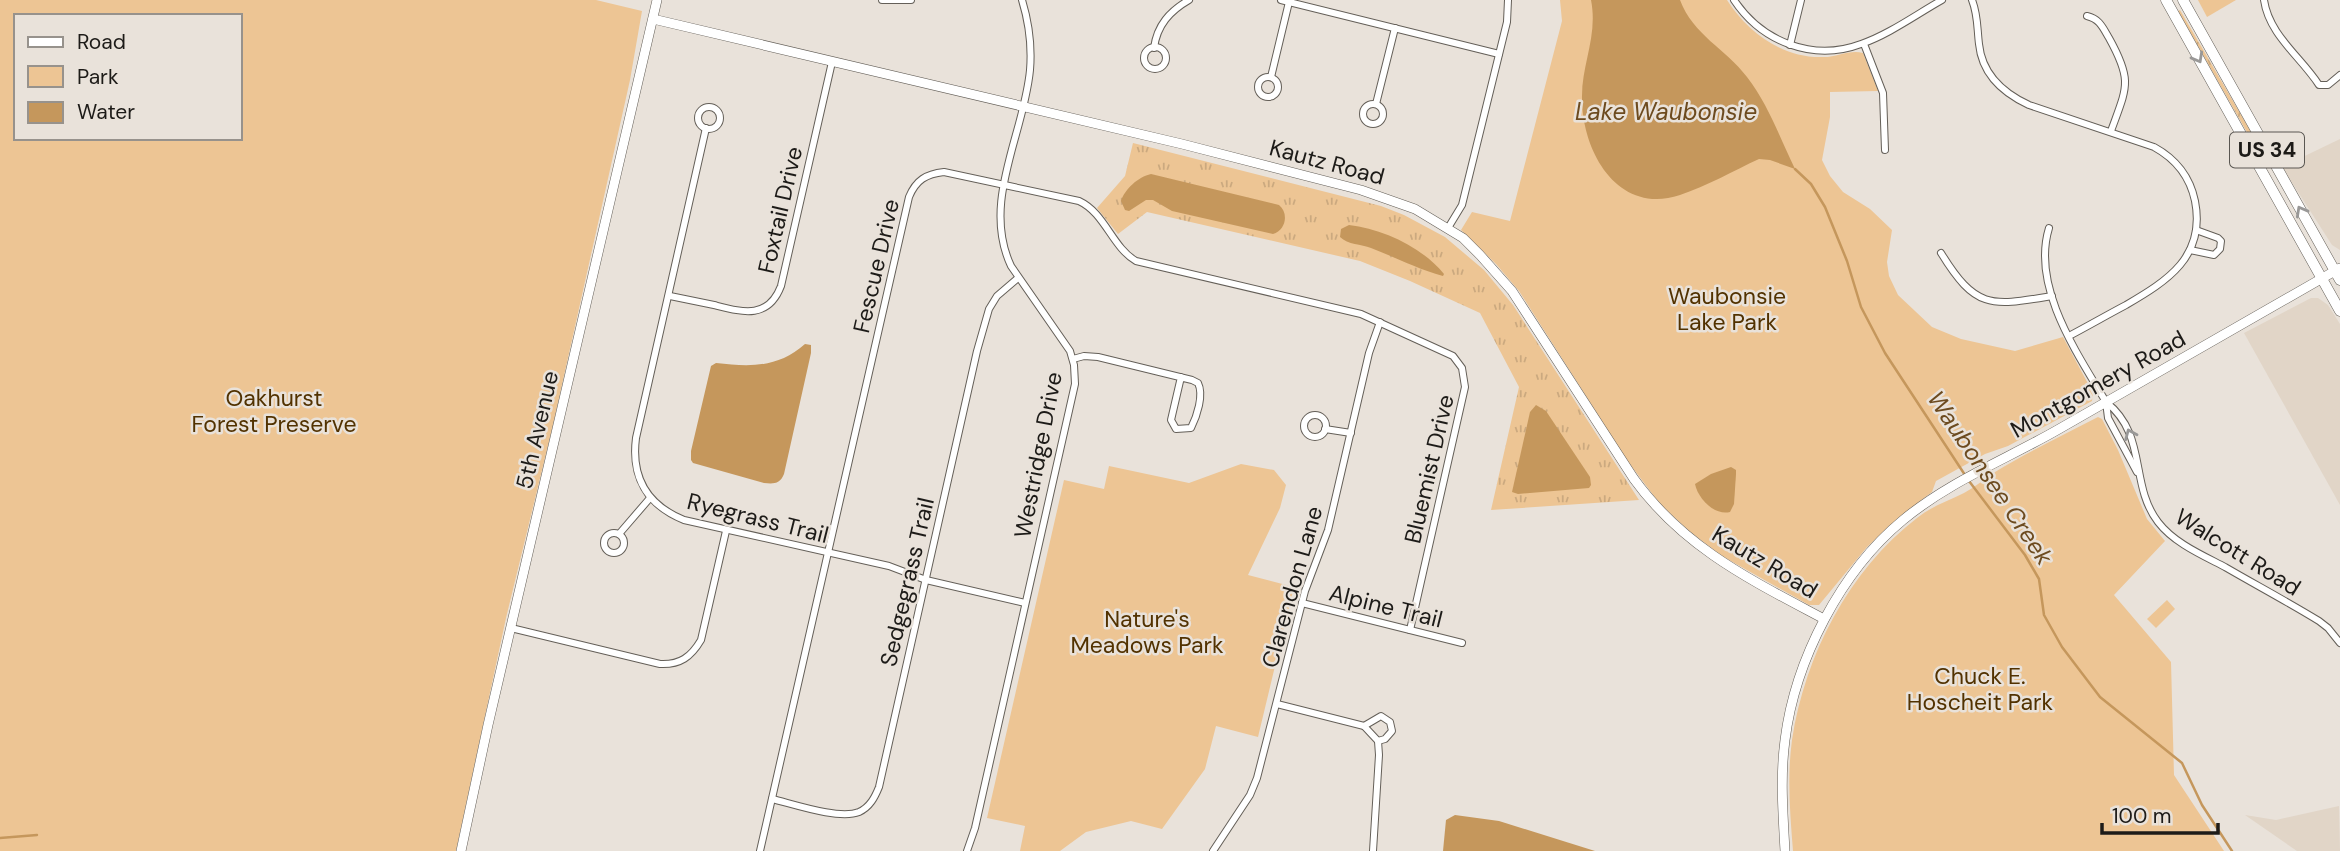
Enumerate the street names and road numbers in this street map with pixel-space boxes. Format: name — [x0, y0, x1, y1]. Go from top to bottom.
street label: Kautz Road — [1266, 132, 1388, 192]
road number: US 34 — [2230, 132, 2304, 168]
street label: Foxtail Drive — [751, 144, 809, 276]
street label: Fescue Drive — [846, 196, 906, 336]
street label: Montgomery Road — [2005, 323, 2191, 445]
street label: 5th Avenue — [509, 368, 565, 492]
street label: Westridge Drive — [1007, 369, 1069, 541]
street label: Bluemist Drive — [1397, 392, 1461, 546]
street label: Ryegrass Trail — [684, 486, 832, 550]
street label: Sedgegrass Trail — [873, 495, 941, 669]
street label: Walcott Road — [2169, 501, 2307, 603]
street label: Clarendon Lane — [1255, 503, 1329, 671]
street label: Kautz Road — [1707, 519, 1823, 605]
street label: Alpine Trail — [1326, 577, 1446, 635]

